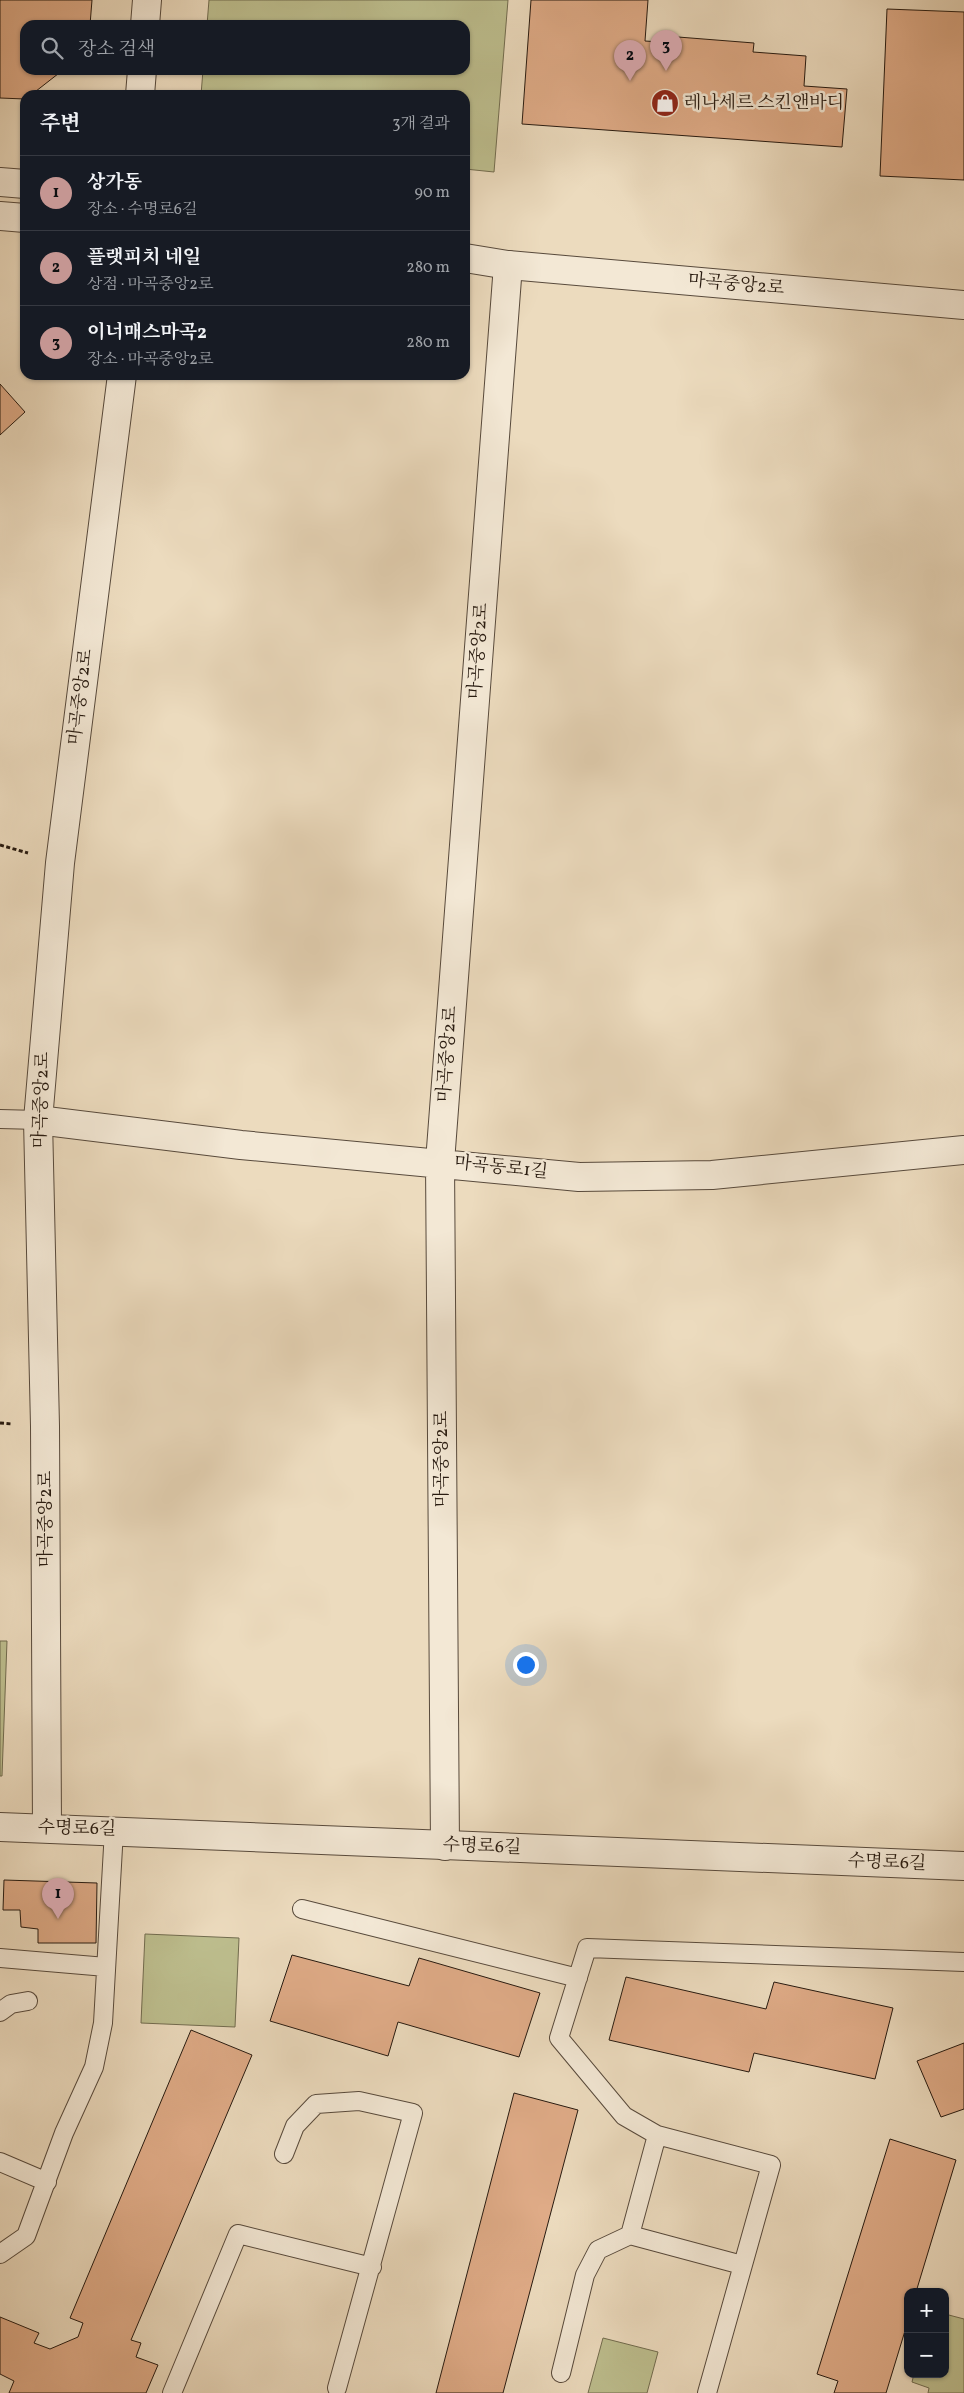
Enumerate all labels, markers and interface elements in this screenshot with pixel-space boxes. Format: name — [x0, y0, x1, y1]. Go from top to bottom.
search box — [20, 20, 470, 75]
pin: 3 — [650, 30, 682, 71]
icon: search — [38, 34, 66, 62]
text: 장소 검색 — [78, 37, 155, 63]
pin: 2 — [614, 40, 646, 81]
shop icon: 레나세르 스킨앤바디 — [650, 88, 680, 118]
place label: 레나세르 스킨앤바디 — [684, 91, 844, 116]
text: 주변 — [40, 110, 81, 139]
text: 3개 결과 — [392, 113, 450, 135]
text: 상가동 — [87, 170, 142, 196]
text: 1 — [53, 182, 59, 204]
text: 90 m — [414, 182, 450, 204]
text: 장소 · 수명로6길 — [87, 199, 197, 221]
text: 플랫피치 네일 — [87, 245, 201, 271]
text: 2 — [52, 257, 60, 279]
text: 280 m — [406, 257, 450, 279]
street label: 마곡중앙2로 — [687, 268, 785, 302]
text: 상점 · 마곡중앙2로 — [87, 274, 213, 296]
text: 이너매스마곡2 — [87, 320, 207, 346]
text: 3 — [52, 332, 60, 354]
text: 280 m — [406, 332, 450, 354]
text: 장소 · 마곡중앙2로 — [87, 349, 213, 371]
street label: 마곡중앙2로 — [463, 602, 495, 700]
street label: 마곡중앙2로 — [63, 648, 99, 746]
street label: 마곡중앙2로 — [432, 1005, 464, 1103]
street label: 마곡중앙2로 — [28, 1051, 56, 1149]
street label: 마곡동로1길 — [453, 1151, 549, 1185]
street label: 마곡중앙2로 — [430, 1411, 455, 1507]
street label: 마곡중앙2로 — [34, 1471, 59, 1567]
your location — [513, 1652, 539, 1678]
street label: 수명로6길 — [37, 1816, 117, 1842]
street label: 수명로6길 — [442, 1833, 522, 1861]
street label: 수명로6길 — [847, 1849, 927, 1877]
pin: 1 — [42, 1878, 74, 1919]
map controls — [904, 2288, 949, 2378]
button: + — [904, 2288, 949, 2333]
button: − — [904, 2333, 949, 2378]

